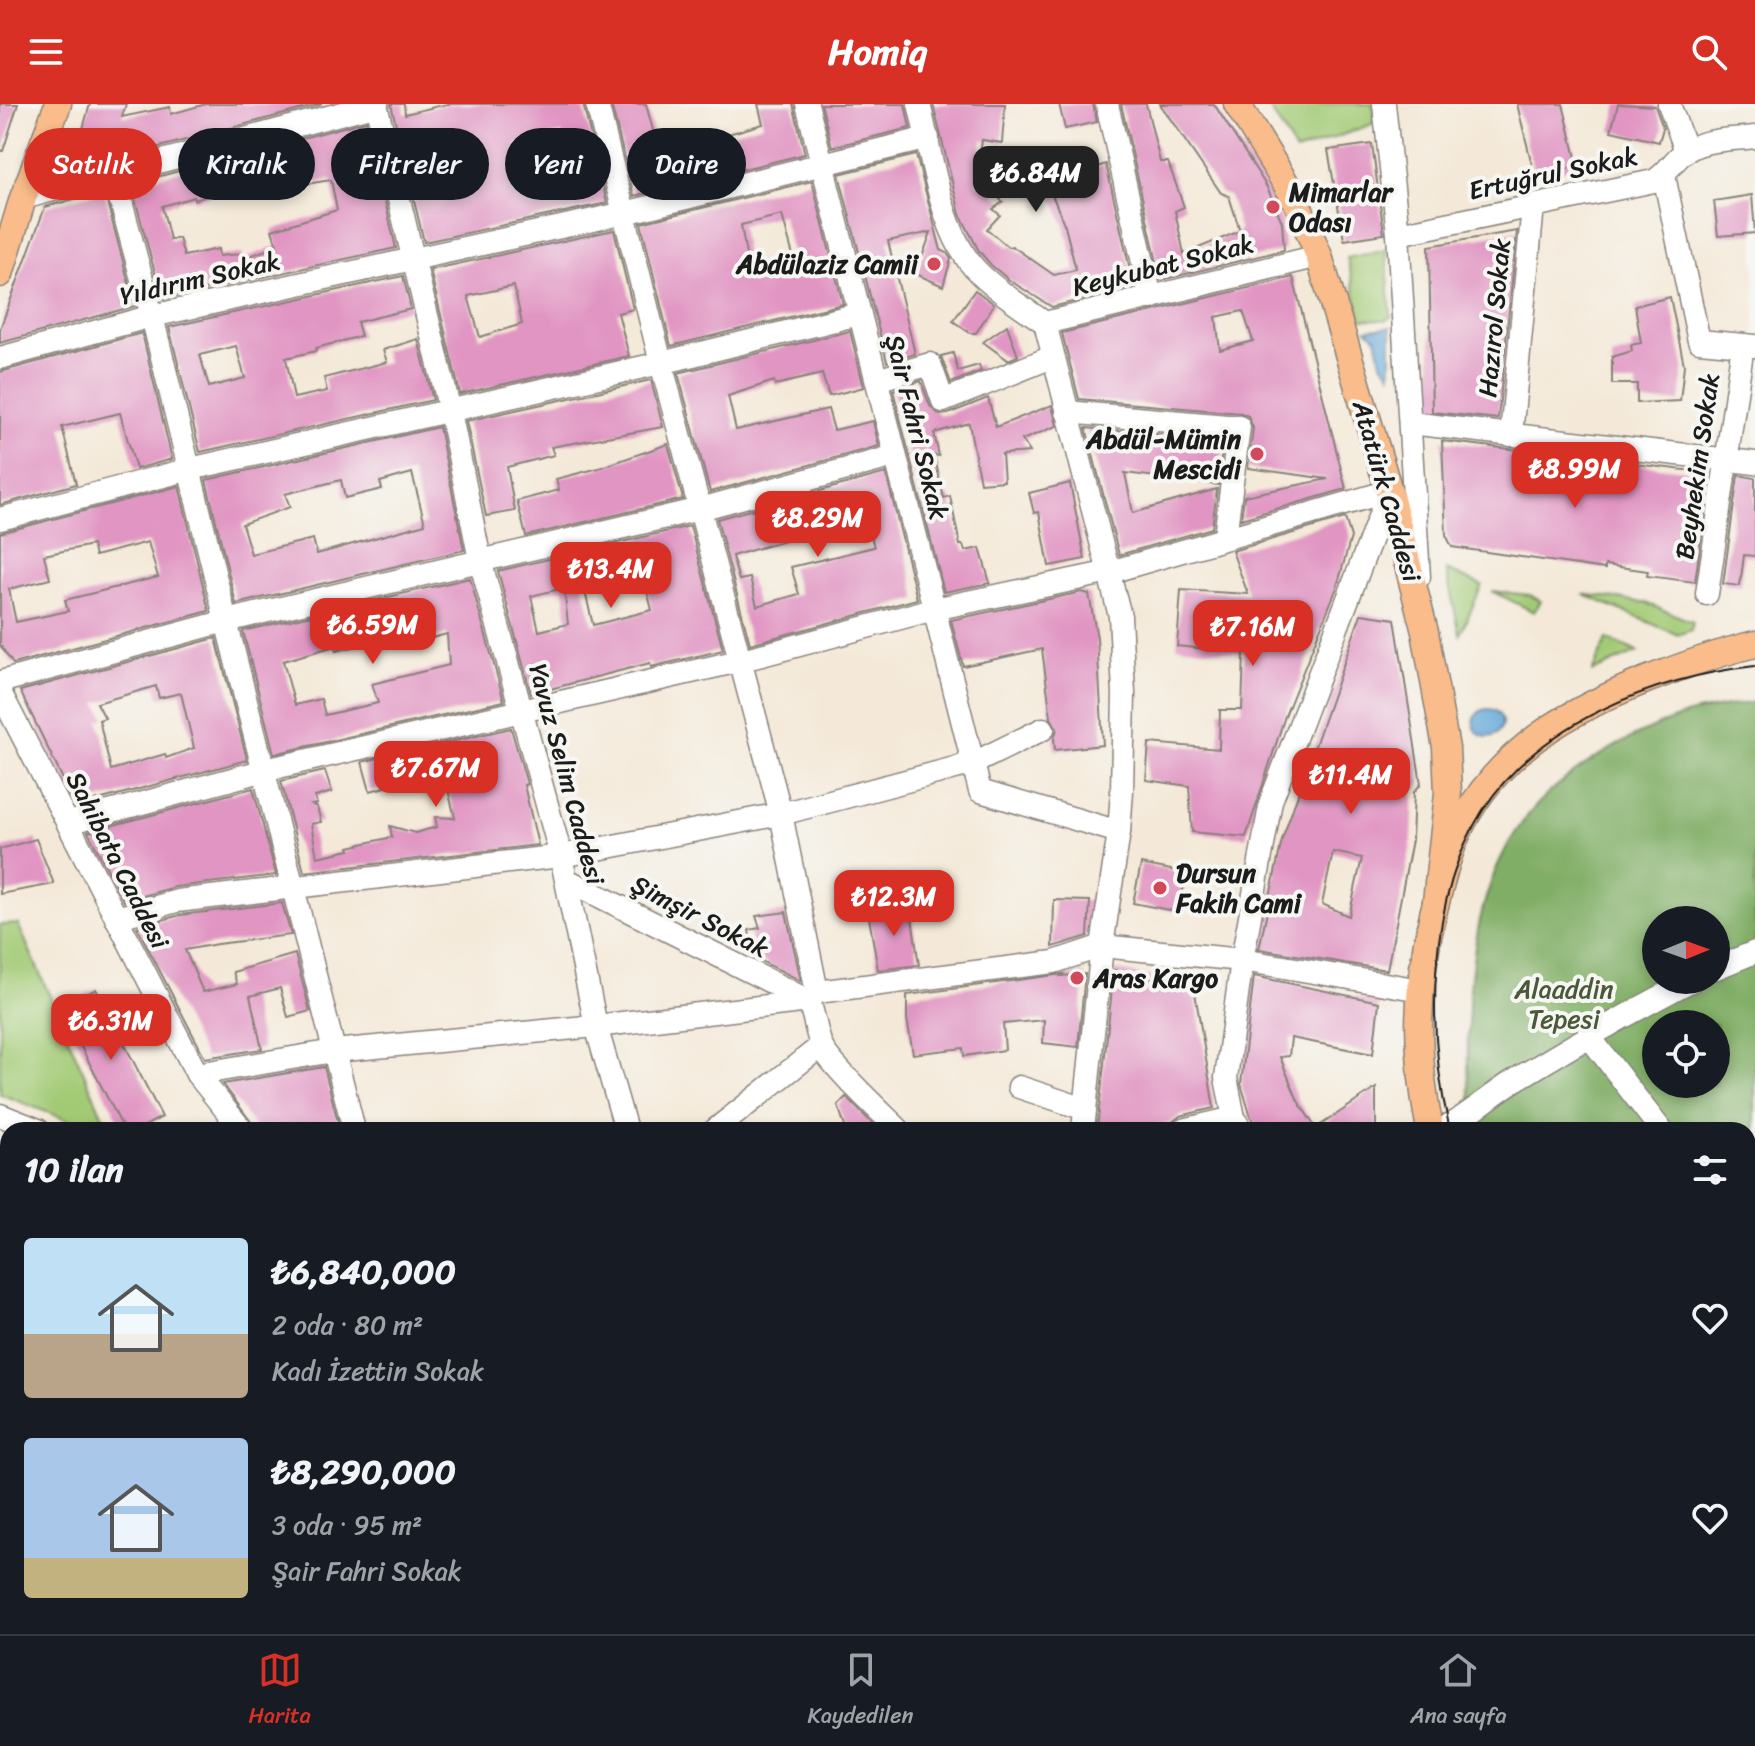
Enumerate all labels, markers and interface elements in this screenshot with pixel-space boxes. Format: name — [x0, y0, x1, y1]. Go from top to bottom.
text: Homiq — [828, 20, 927, 84]
icon: menu — [24, 30, 68, 74]
icon: search — [1687, 30, 1731, 74]
chip: Satılık — [24, 128, 162, 200]
chip: Kiralık — [178, 128, 315, 200]
chip: Filtreler — [331, 128, 489, 200]
chip: Yeni — [505, 128, 611, 200]
chip: Daire — [627, 128, 746, 200]
street label: Ertuğrul Sokak — [1464, 133, 1642, 213]
pin: ₺6.84M — [971, 146, 1101, 214]
text: ₺6.84M — [991, 149, 1081, 195]
place label: Mimarlar Odası — [1288, 169, 1395, 245]
marker: Mimarlar Odası — [1264, 198, 1282, 216]
street label: Keykubat Sokak — [1067, 220, 1259, 310]
street label: Hazırol Sokak — [1464, 236, 1524, 399]
street label: Yıldırım Sokak — [115, 237, 285, 319]
place label: Abdülaziz Camii — [735, 241, 920, 287]
marker: Abdülaziz Camii — [925, 255, 943, 273]
street label: Şair Fahri Sokak — [872, 329, 962, 525]
street label: Beyhekim Sokak — [1661, 370, 1733, 562]
street label: Atatürk Caddesi — [1339, 394, 1435, 588]
place label: Abdül-Mümin Mescidi — [1085, 416, 1243, 492]
pin: ₺8.99M — [1510, 442, 1640, 510]
marker: Abdül-Mümin Mescidi — [1248, 445, 1266, 463]
text: ₺8.99M — [1529, 445, 1621, 491]
pin: ₺8.29M — [753, 491, 883, 559]
text: ₺8.29M — [773, 494, 863, 540]
pin: ₺13.4M — [546, 542, 676, 610]
text: ₺13.4M — [568, 545, 654, 591]
pin: ₺6.59M — [308, 598, 438, 666]
pin: ₺7.16M — [1188, 600, 1318, 668]
text: ₺6.59M — [328, 601, 418, 647]
text: ₺7.16M — [1211, 603, 1295, 649]
street label: Yavuz Selim Caddesi — [515, 658, 619, 891]
pin: ₺7.67M — [371, 741, 501, 809]
text: ₺7.67M — [392, 744, 480, 790]
pin: ₺11.4M — [1286, 748, 1416, 816]
text: ₺11.4M — [1310, 751, 1392, 797]
street label: Sahibata Caddesi — [53, 763, 183, 958]
place label: Dursun Fakih Cami — [1175, 850, 1303, 926]
street label: Şimşir Sokak — [623, 861, 777, 971]
pin: ₺12.3M — [829, 870, 959, 938]
text: ₺12.3M — [852, 873, 936, 919]
marker: Dursun Fakih Cami — [1151, 879, 1169, 897]
north arrow — [1642, 906, 1730, 994]
map controls — [1642, 906, 1730, 1098]
place label: Aras Kargo — [1092, 955, 1218, 1001]
park label: Alaaddin Tepesi — [1513, 966, 1614, 1042]
marker: Aras Kargo — [1068, 969, 1086, 987]
pin: ₺6.31M — [46, 994, 176, 1062]
text: ₺6.31M — [69, 997, 153, 1043]
button: locate — [1642, 1010, 1730, 1098]
text: 10 ilan — [24, 1140, 123, 1200]
icon: filters — [1688, 1148, 1732, 1192]
text: ₺6,840,000 — [272, 1242, 456, 1302]
icon: home — [88, 1270, 184, 1366]
icon: heart — [1688, 1296, 1732, 1340]
text: 2 oda · 80 m² — [272, 1302, 423, 1348]
text: Kadı İzettin Sokak — [272, 1348, 484, 1394]
text: ₺8,290,000 — [272, 1442, 456, 1502]
icon: home — [88, 1470, 184, 1566]
icon: heart — [1688, 1496, 1732, 1540]
text: 3 oda · 95 m² — [272, 1502, 422, 1548]
text: Şair Fahri Sokak — [272, 1548, 462, 1594]
tab: Harita — [248, 1648, 311, 1735]
tab: Kaydedilen — [808, 1648, 913, 1735]
tab: Ana sayfa — [1410, 1648, 1507, 1735]

